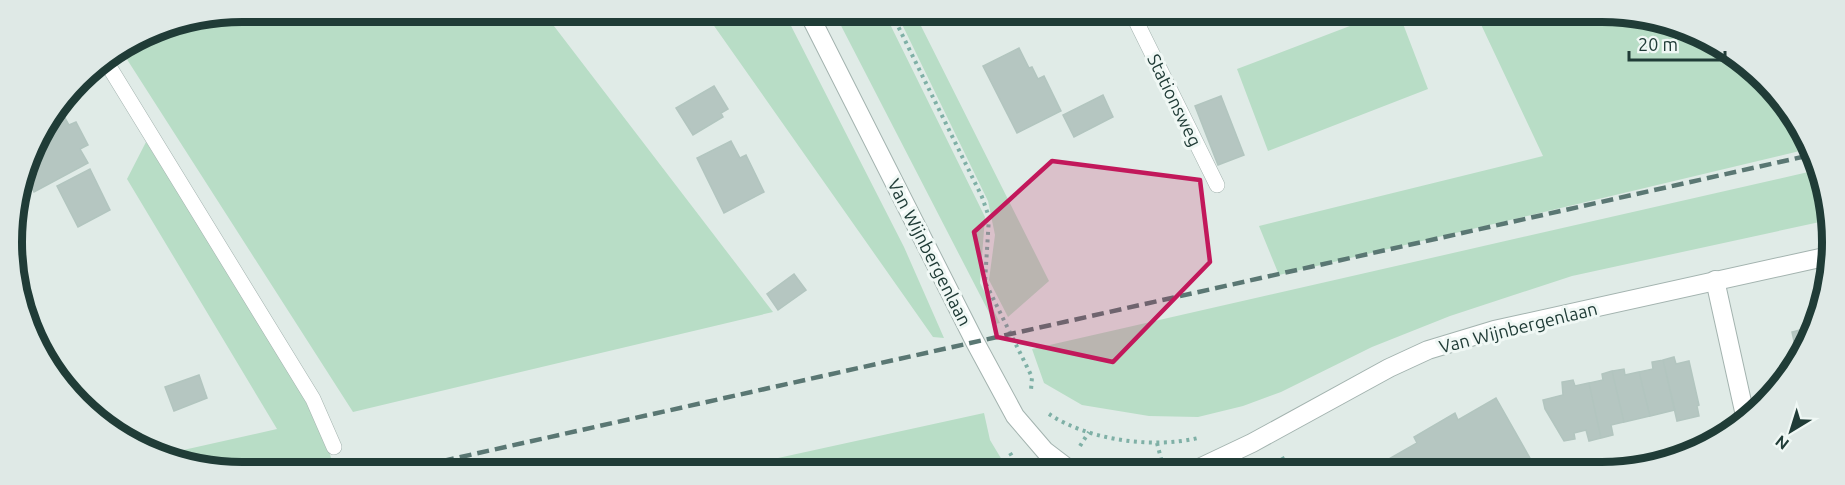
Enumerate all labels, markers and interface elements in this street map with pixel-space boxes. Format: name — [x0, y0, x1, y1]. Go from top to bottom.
scale bar — [1629, 24, 1725, 62]
text: 20 m — [1638, 34, 1678, 54]
street label: Stationsweg — [1144, 51, 1206, 149]
street label: Van Wijnbergenlaan — [884, 175, 976, 329]
street label: Van Wijnbergenlaan — [1437, 298, 1599, 356]
north arrow — [1761, 401, 1821, 461]
text: N — [1772, 432, 1792, 454]

